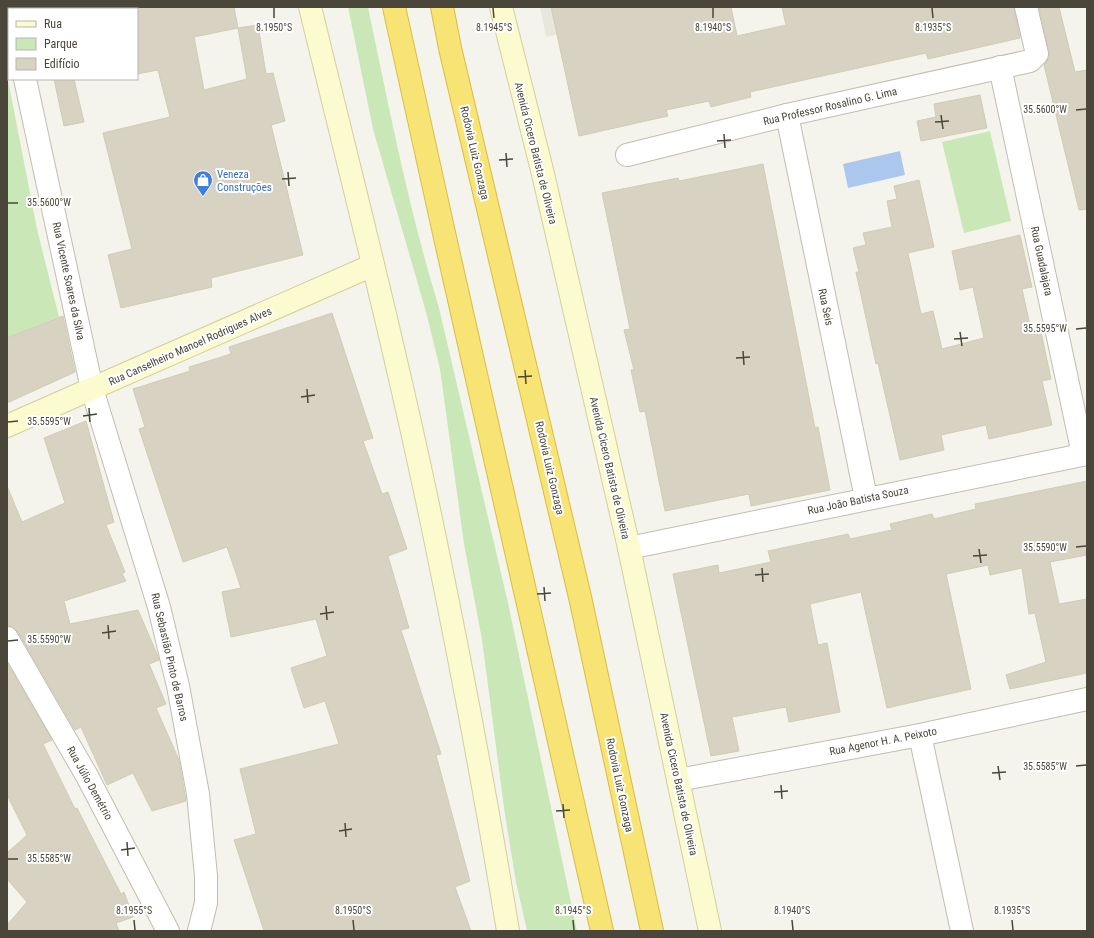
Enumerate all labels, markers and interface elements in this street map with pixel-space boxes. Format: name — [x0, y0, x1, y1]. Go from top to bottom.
legend — [8, 8, 138, 80]
text: Rua — [44, 17, 62, 31]
text: 8.1950°S — [256, 22, 292, 33]
text: 8.1945°S — [476, 22, 512, 33]
text: 8.1940°S — [695, 22, 731, 33]
text: 8.1935°S — [915, 22, 951, 33]
text: Parque — [44, 37, 78, 51]
text: Edifício — [44, 57, 80, 71]
street label: Avenida Cicero Batista de Oliveira — [512, 81, 559, 225]
street label: Rua Professor Rosalino G. Lima — [762, 85, 898, 128]
text: 35.5600°W — [1023, 104, 1067, 115]
street label: Rodovia Luiz Gonzaga — [457, 105, 492, 201]
place label: Veneza Construções — [217, 168, 272, 194]
shop icon: Veneza Construções — [192, 169, 214, 197]
text: 35.5600°W — [27, 197, 71, 208]
street label: Rua Vicente Soares da Silva — [50, 221, 87, 341]
street label: Rua Guadalajara — [1028, 225, 1055, 297]
street label: Rua Seis — [815, 287, 836, 327]
street label: Rua Canselheiro Manoel Rodrigues Alves — [107, 304, 274, 388]
text: 35.5595°W — [1023, 323, 1067, 334]
street label: Avenida Cicero Batista de Oliveira — [587, 396, 632, 541]
text: 35.5595°W — [27, 416, 71, 427]
street label: Rodovia Luiz Gonzaga — [532, 420, 567, 516]
street label: Rua João Batista Souza — [806, 483, 910, 518]
text: 35.5590°W — [1023, 542, 1067, 553]
street label: Rua Sebastião Pinto de Barros — [148, 592, 191, 723]
text: 35.5590°W — [27, 634, 71, 645]
street label: Avenida Cicero Batista de Oliveira — [657, 711, 700, 857]
street label: Rua Agenor H. A. Peixoto — [828, 725, 938, 758]
street label: Rodovia Luiz Gonzaga — [603, 737, 636, 833]
street label: Rua Júlio Demétrio — [64, 744, 115, 823]
text: 35.5585°W — [1023, 761, 1067, 772]
text: 35.5585°W — [27, 853, 71, 864]
text: 8.1955°S — [116, 905, 152, 916]
text: 8.1950°S — [335, 905, 371, 916]
text: 8.1945°S — [555, 905, 591, 916]
text: 8.1940°S — [774, 905, 810, 916]
text: 8.1935°S — [994, 905, 1030, 916]

